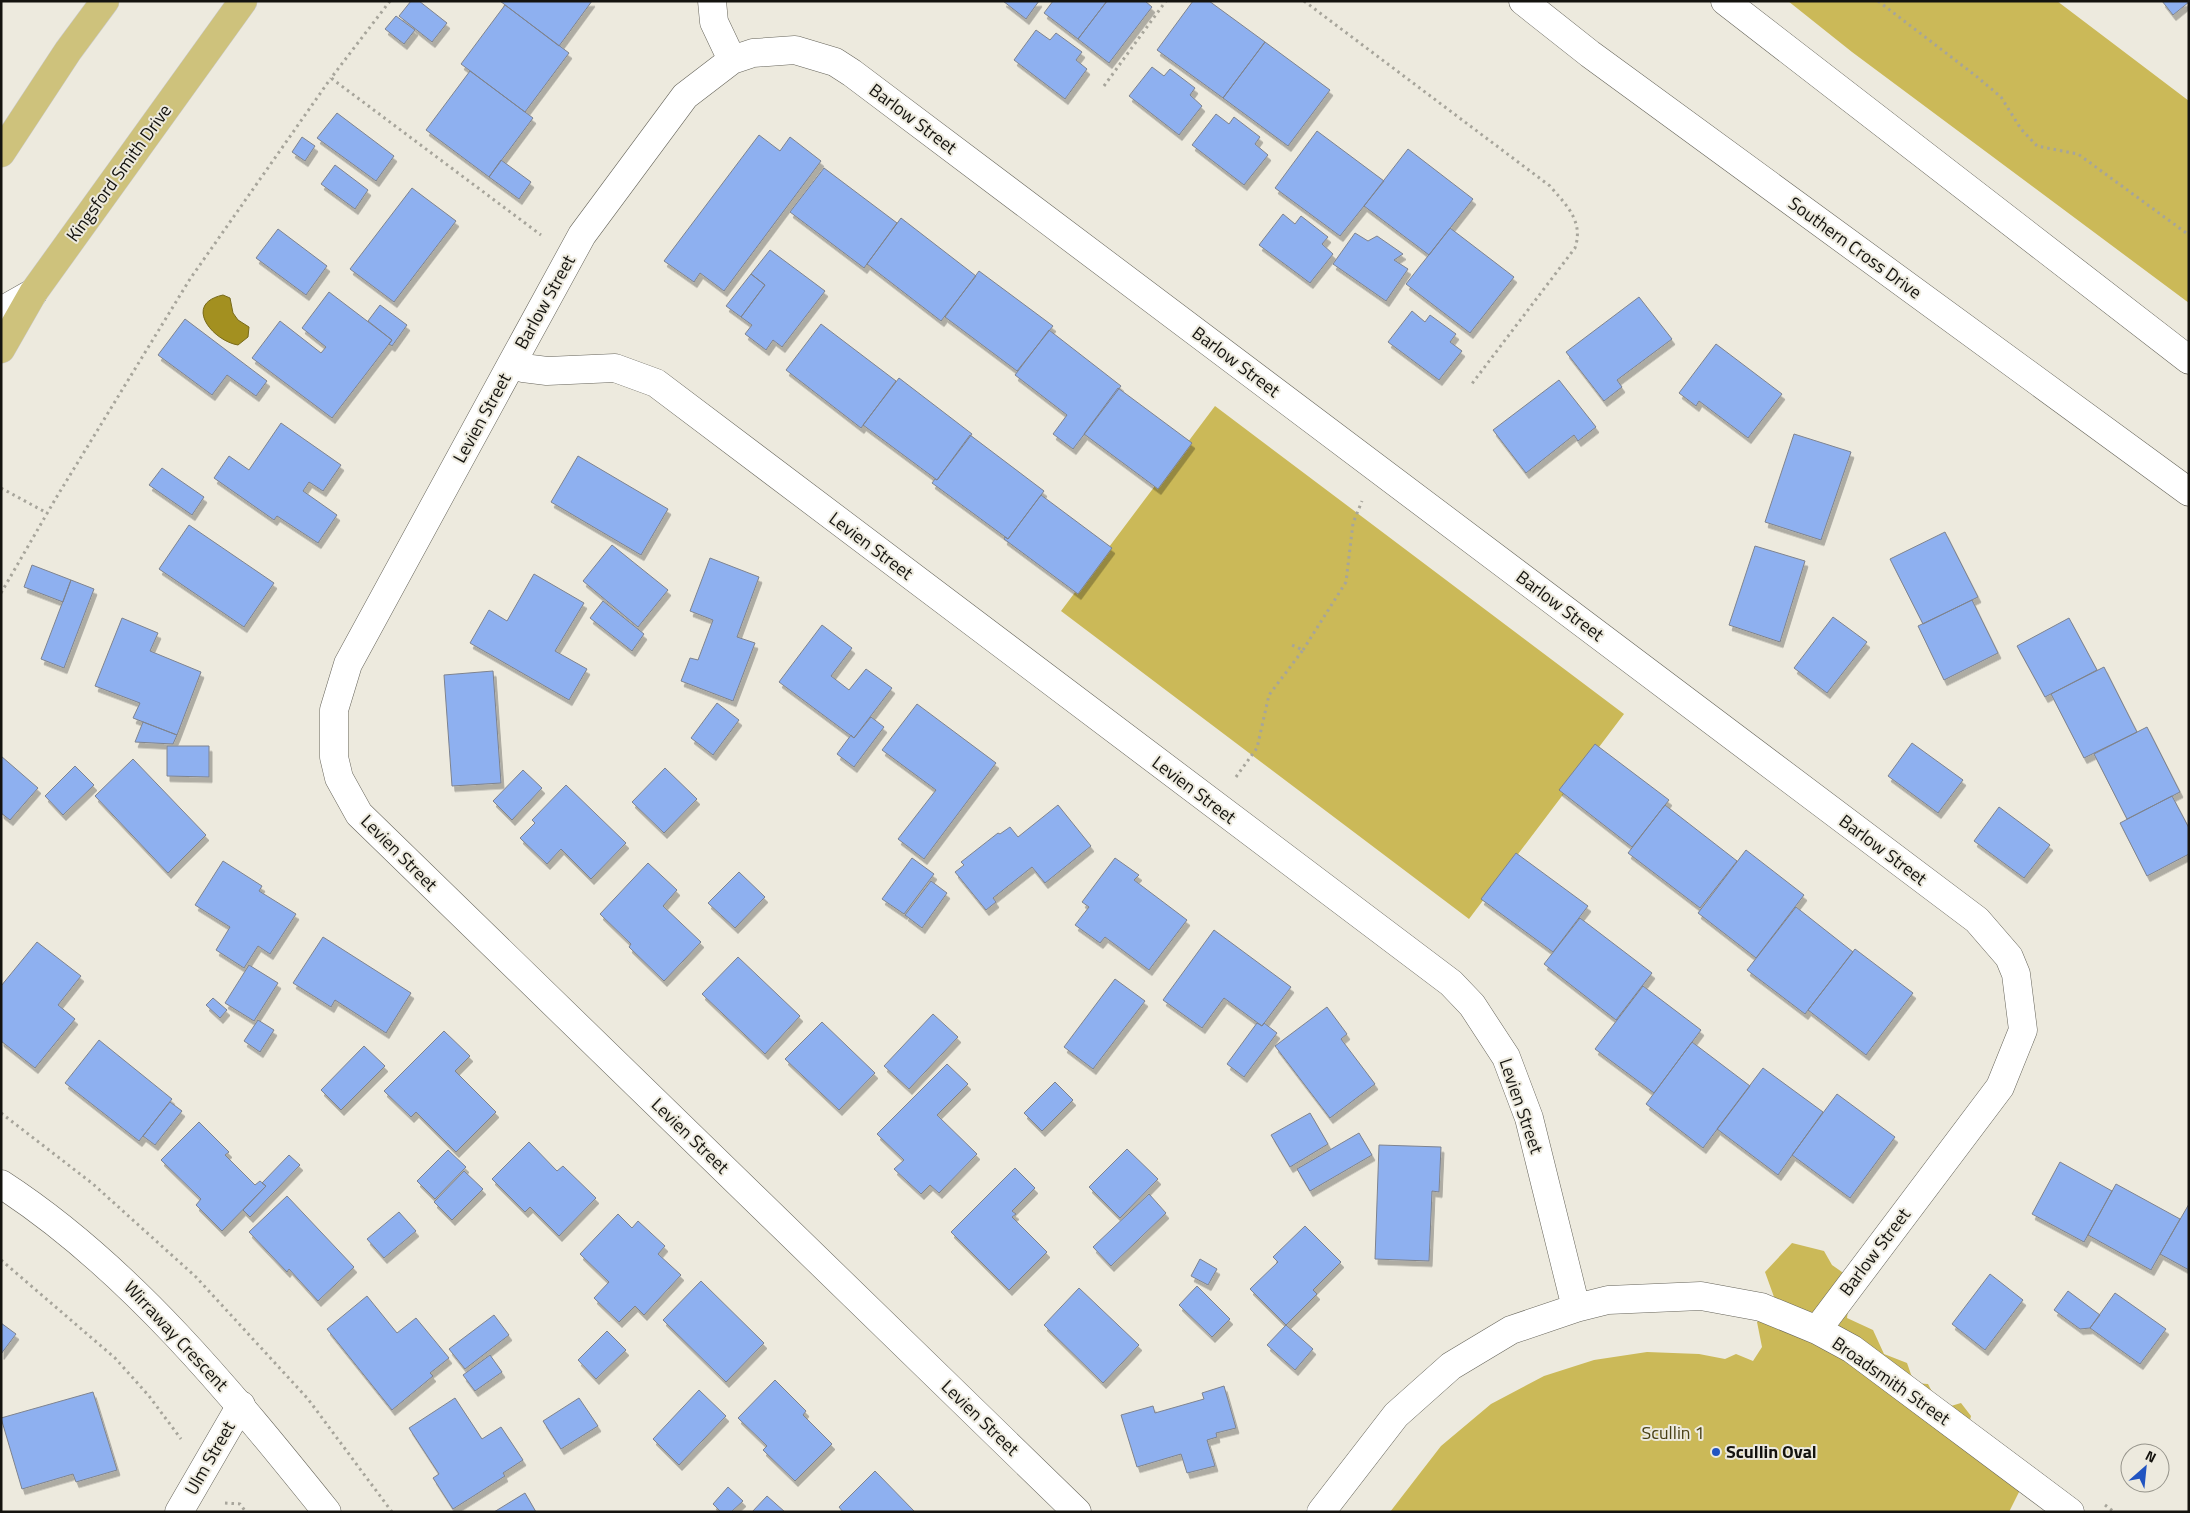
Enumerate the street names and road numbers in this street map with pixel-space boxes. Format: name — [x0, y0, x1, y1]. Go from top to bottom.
street label: Barlow Street — [864, 77, 963, 161]
street label: Kingsford Smith Drive — [59, 98, 178, 247]
street label: Southern Cross Drive — [1783, 190, 1928, 305]
street label: Barlow Street — [508, 249, 582, 354]
street label: Barlow Street — [1187, 320, 1286, 404]
street label: Levien Street — [446, 367, 518, 468]
street label: Levien Street — [824, 505, 920, 587]
street label: Barlow Street — [1511, 564, 1610, 648]
street label: Levien Street — [1147, 749, 1243, 831]
street label: Levien Street — [355, 808, 444, 898]
street label: Barlow Street — [1834, 808, 1933, 892]
street label: Levien Street — [1493, 1055, 1551, 1158]
street label: Levien Street — [645, 1091, 736, 1180]
street label: Barlow Street — [1833, 1202, 1917, 1301]
street label: Wirraway Crescent — [118, 1274, 235, 1397]
street label: Broadsmith Street — [1827, 1330, 1956, 1432]
street label: Levien Street — [935, 1373, 1026, 1462]
street label: Ulm Street — [178, 1415, 242, 1500]

